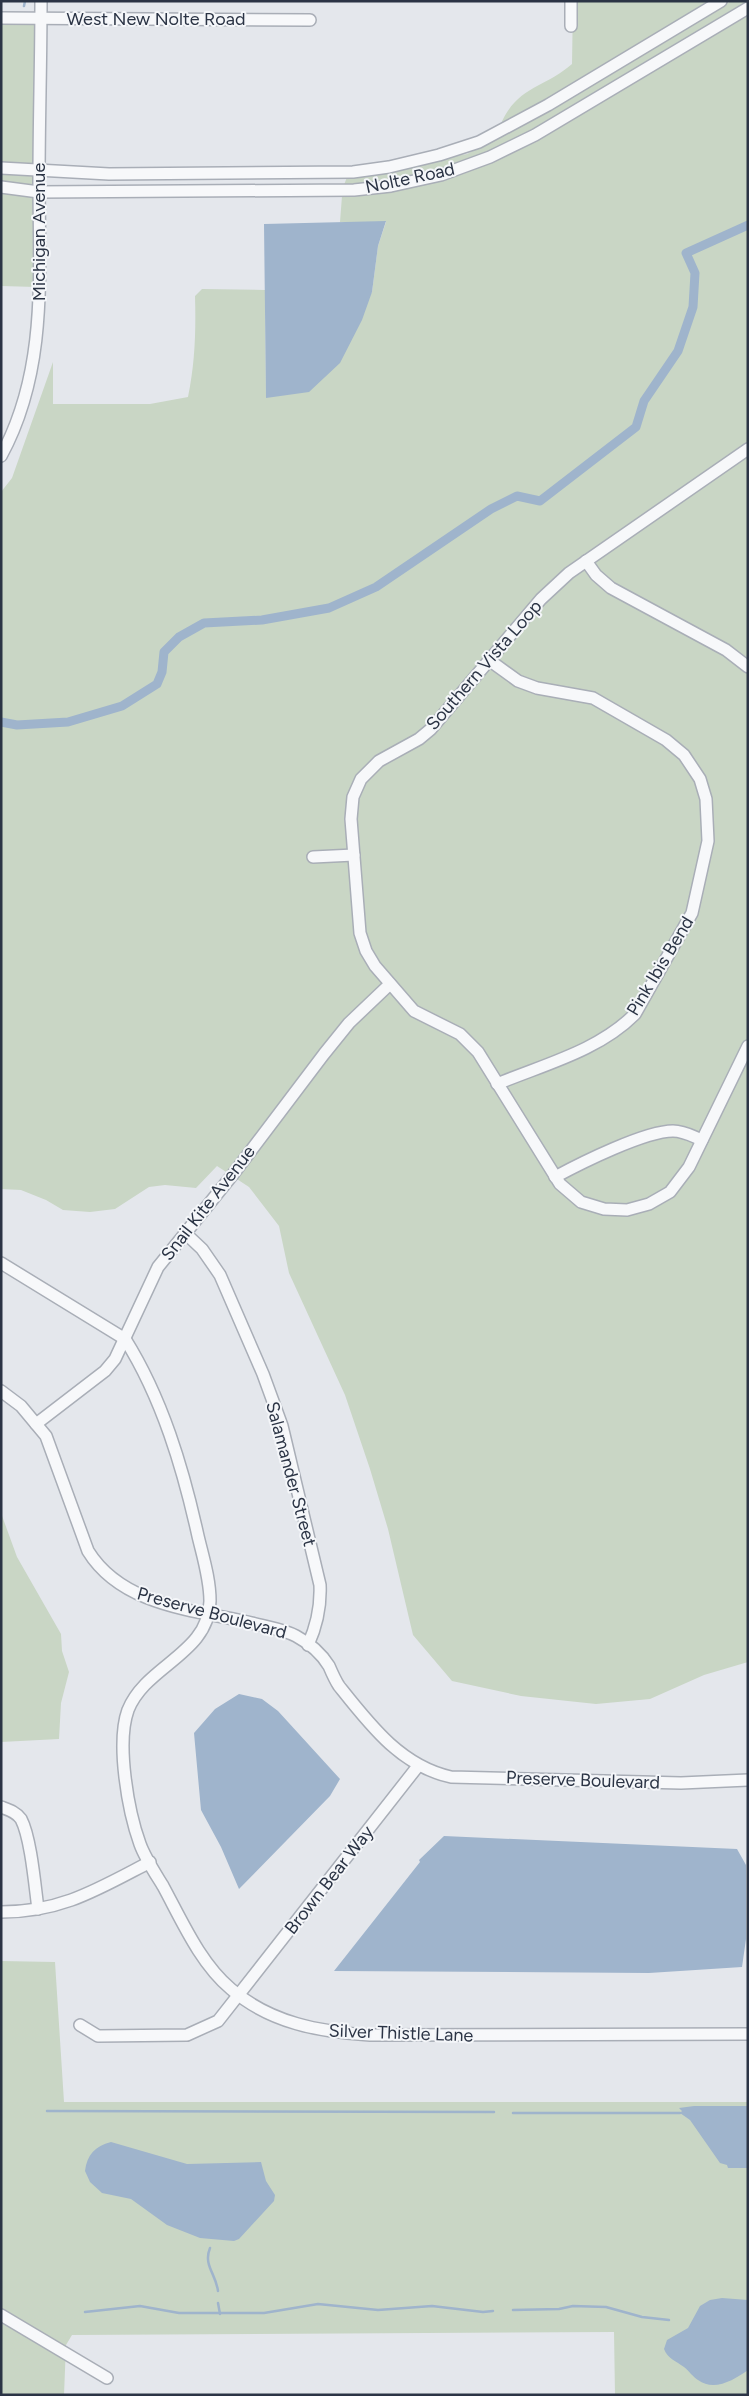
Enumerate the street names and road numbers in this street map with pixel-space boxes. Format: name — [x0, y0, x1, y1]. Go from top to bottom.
street label: West New Nolte Road — [67, 8, 245, 30]
street label: Nolte Road — [363, 158, 457, 198]
street label: Michigan Avenue — [28, 163, 50, 301]
street label: Southern Vista Loop — [422, 595, 546, 735]
street label: Pink Ibis Bend — [622, 912, 698, 1020]
street label: Snail Kite Avenue — [156, 1141, 260, 1265]
street label: Salamander Street — [261, 1399, 321, 1549]
street label: Preserve Boulevard — [135, 1582, 289, 1644]
street label: Preserve Boulevard — [506, 1766, 660, 1794]
street label: Brown Bear Way — [280, 1821, 378, 1939]
street label: Silver Thistle Lane — [328, 2019, 474, 2047]

